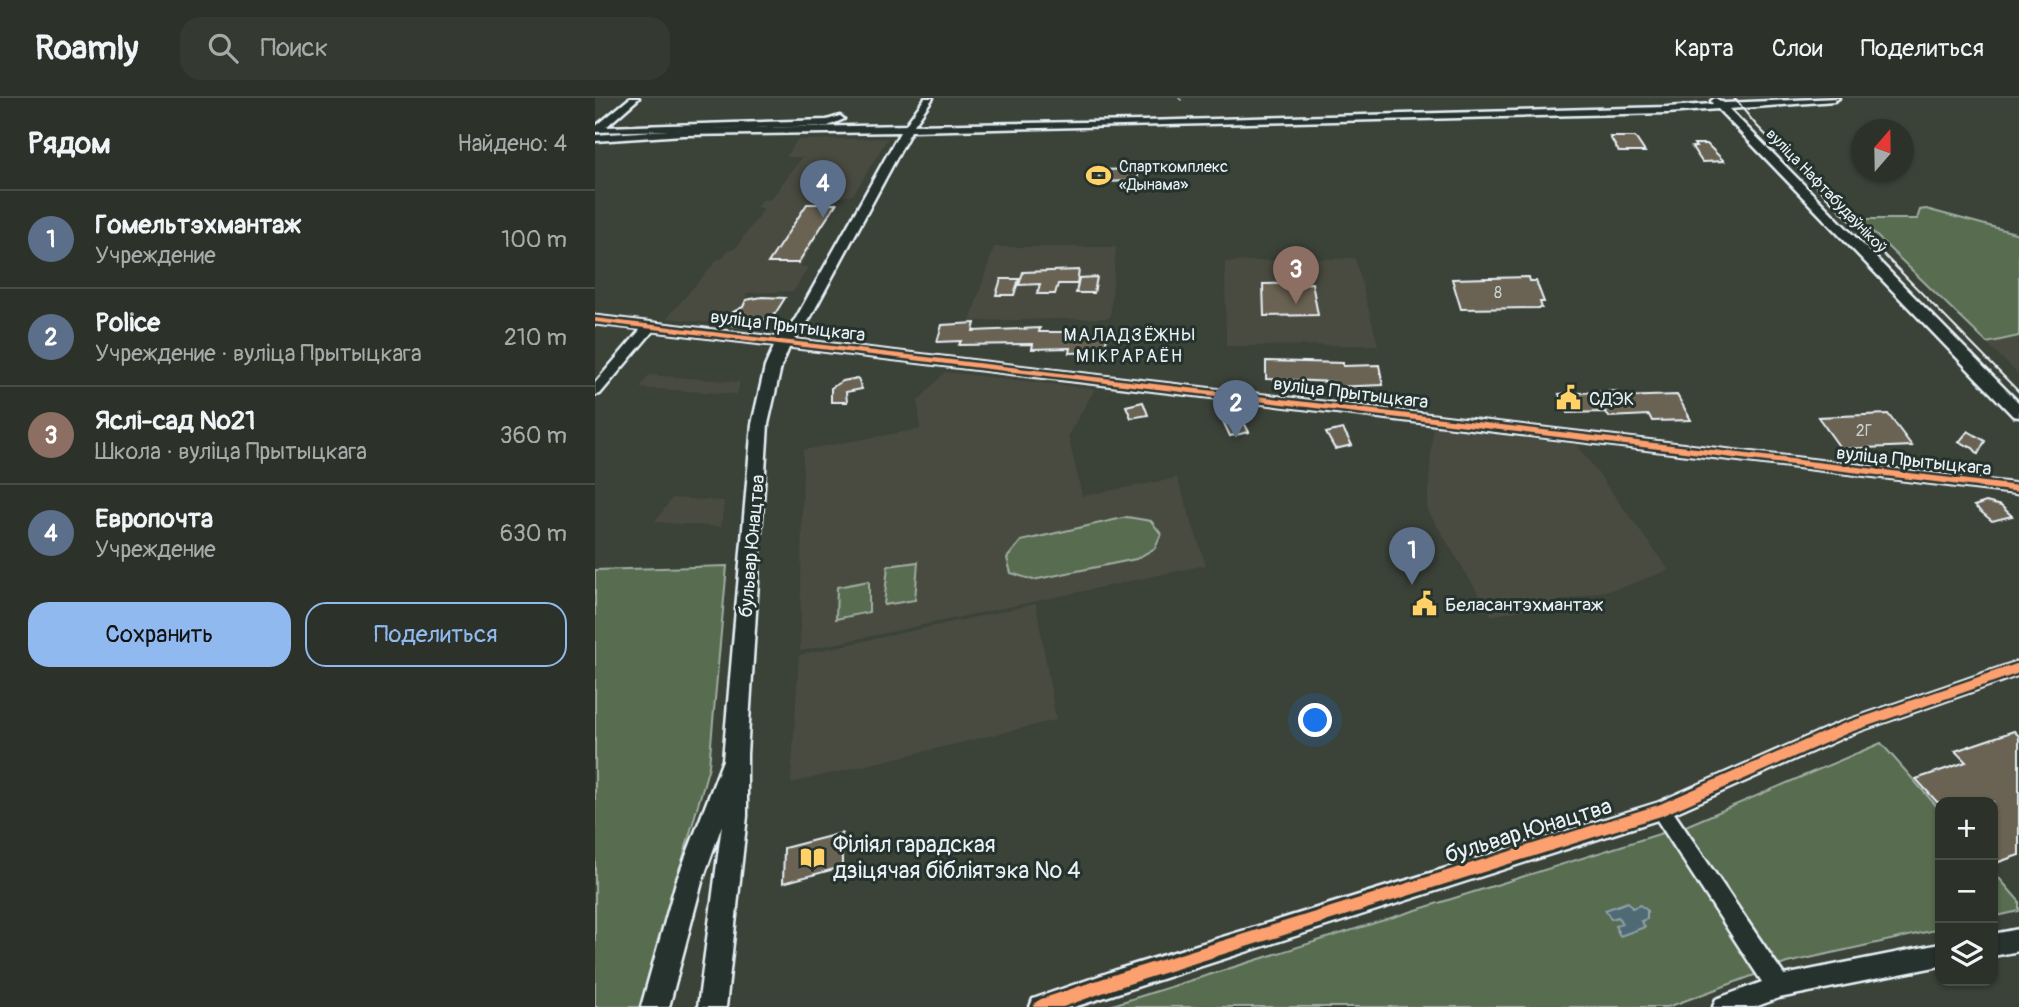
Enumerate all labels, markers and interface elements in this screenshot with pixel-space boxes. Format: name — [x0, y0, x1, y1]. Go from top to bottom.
search box — [180, 17, 670, 80]
text: Roamly — [35, 28, 138, 69]
icon: search — [204, 29, 242, 67]
text: Поиск — [260, 32, 328, 64]
text: Карта — [1674, 34, 1734, 63]
text: Слои — [1772, 34, 1823, 63]
text: Поделиться — [1861, 34, 1984, 63]
north arrow — [1851, 119, 1914, 182]
street label: вуліца Нафтабудаўнікоў — [1762, 124, 1891, 257]
text: Рядом — [28, 125, 111, 162]
text: Найдено: 4 — [457, 129, 567, 158]
place label: Спарткомплекс «Дынама» — [1119, 157, 1228, 195]
pin: 4 — [800, 160, 846, 218]
sports icon: Спарткомплекс «Дынама» — [1085, 161, 1113, 189]
text: Гомельтэхмантаж — [95, 209, 301, 241]
text: 1 — [47, 225, 56, 254]
text: 100 m — [501, 225, 567, 254]
text: Учреждение — [95, 241, 216, 270]
pin: 3 — [1273, 246, 1319, 304]
house number: 8 — [1494, 283, 1502, 303]
street label: вуліца Прытыцкага — [709, 305, 867, 347]
text: Police — [95, 307, 160, 339]
text: 2 — [45, 323, 57, 352]
text: 210 m — [504, 323, 567, 352]
district label: МАЛАДЗЁЖНЫ МІКРАРАЁН — [1063, 324, 1197, 368]
text: Учреждение · вуліца Прытыцкага — [95, 339, 422, 368]
street label: вуліца Прытыцкага — [1272, 372, 1430, 414]
pin: 2 — [1213, 380, 1259, 438]
public building icon: СДЭК — [1555, 384, 1583, 412]
place label: СДЭК — [1589, 387, 1634, 411]
text: Яслі-сад №21 — [95, 405, 255, 437]
text: 3 — [45, 421, 57, 450]
text: 360 m — [500, 421, 567, 450]
house number: 2Г — [1856, 421, 1872, 441]
text: Школа · вуліца Прытыцкага — [95, 437, 367, 466]
street label: вуліца Прытыцкага — [1835, 441, 1993, 481]
street label: бульвар Юнацтва — [734, 473, 770, 619]
text: Европочта — [95, 503, 213, 535]
text: 4 — [44, 519, 58, 548]
text: 630 m — [500, 519, 567, 548]
pin: 1 — [1389, 527, 1435, 585]
text: Учреждение — [95, 535, 216, 564]
public building icon: Беласантэхмантаж — [1411, 590, 1439, 618]
place label: Беласантэхмантаж — [1445, 593, 1604, 617]
button: Сохранить — [28, 602, 291, 667]
button: Поделиться — [305, 602, 567, 667]
your location — [1298, 703, 1332, 737]
street label: бульвар Юнацтва — [1441, 791, 1615, 870]
map controls — [1935, 797, 1998, 986]
button: + — [1935, 797, 1998, 860]
place label: Філіял гарадская дзіцячая бібліятэка № 4 — [833, 830, 1080, 885]
library icon: Філіял гарадская дзіцячая бібліятэка № 4 — [799, 843, 827, 871]
button: − — [1935, 860, 1998, 923]
button: layers — [1935, 923, 1998, 986]

